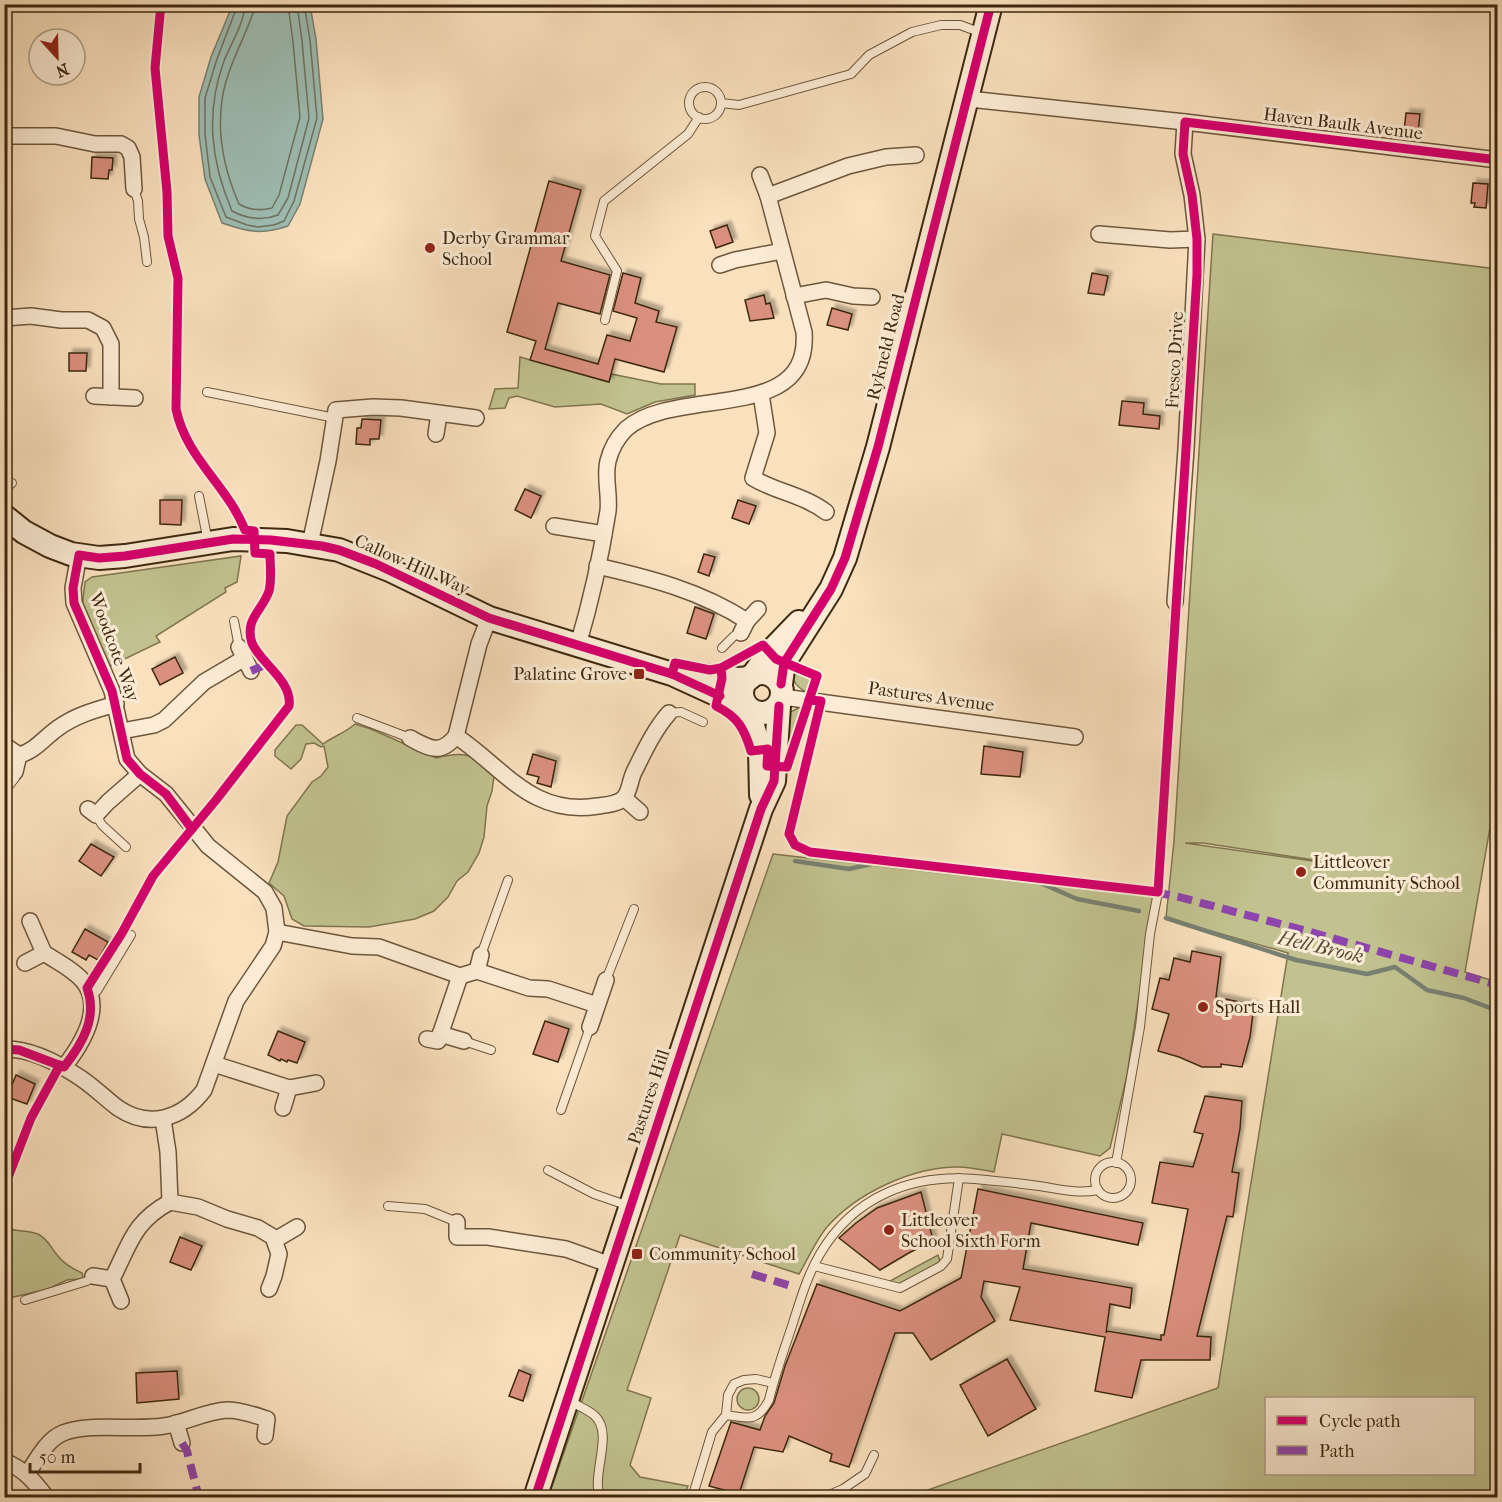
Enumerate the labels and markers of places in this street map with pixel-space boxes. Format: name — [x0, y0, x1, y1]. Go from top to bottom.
place label: Derby Grammar School — [442, 228, 570, 270]
marker: Derby Grammar School — [423, 241, 437, 255]
place label: Palatine Grove — [513, 664, 627, 685]
marker: Palatine Grove — [632, 667, 646, 681]
place label: Littleover Community School — [1313, 852, 1460, 894]
marker: Littleover Community School — [1294, 865, 1308, 879]
place label: Sports Hall — [1215, 997, 1300, 1018]
marker: Sports Hall — [1196, 1000, 1210, 1014]
place label: Littleover School Sixth Form — [901, 1210, 1041, 1252]
marker: Littleover School Sixth Form — [882, 1223, 896, 1237]
place label: Community School — [649, 1244, 796, 1265]
marker: Community School — [630, 1247, 644, 1261]

